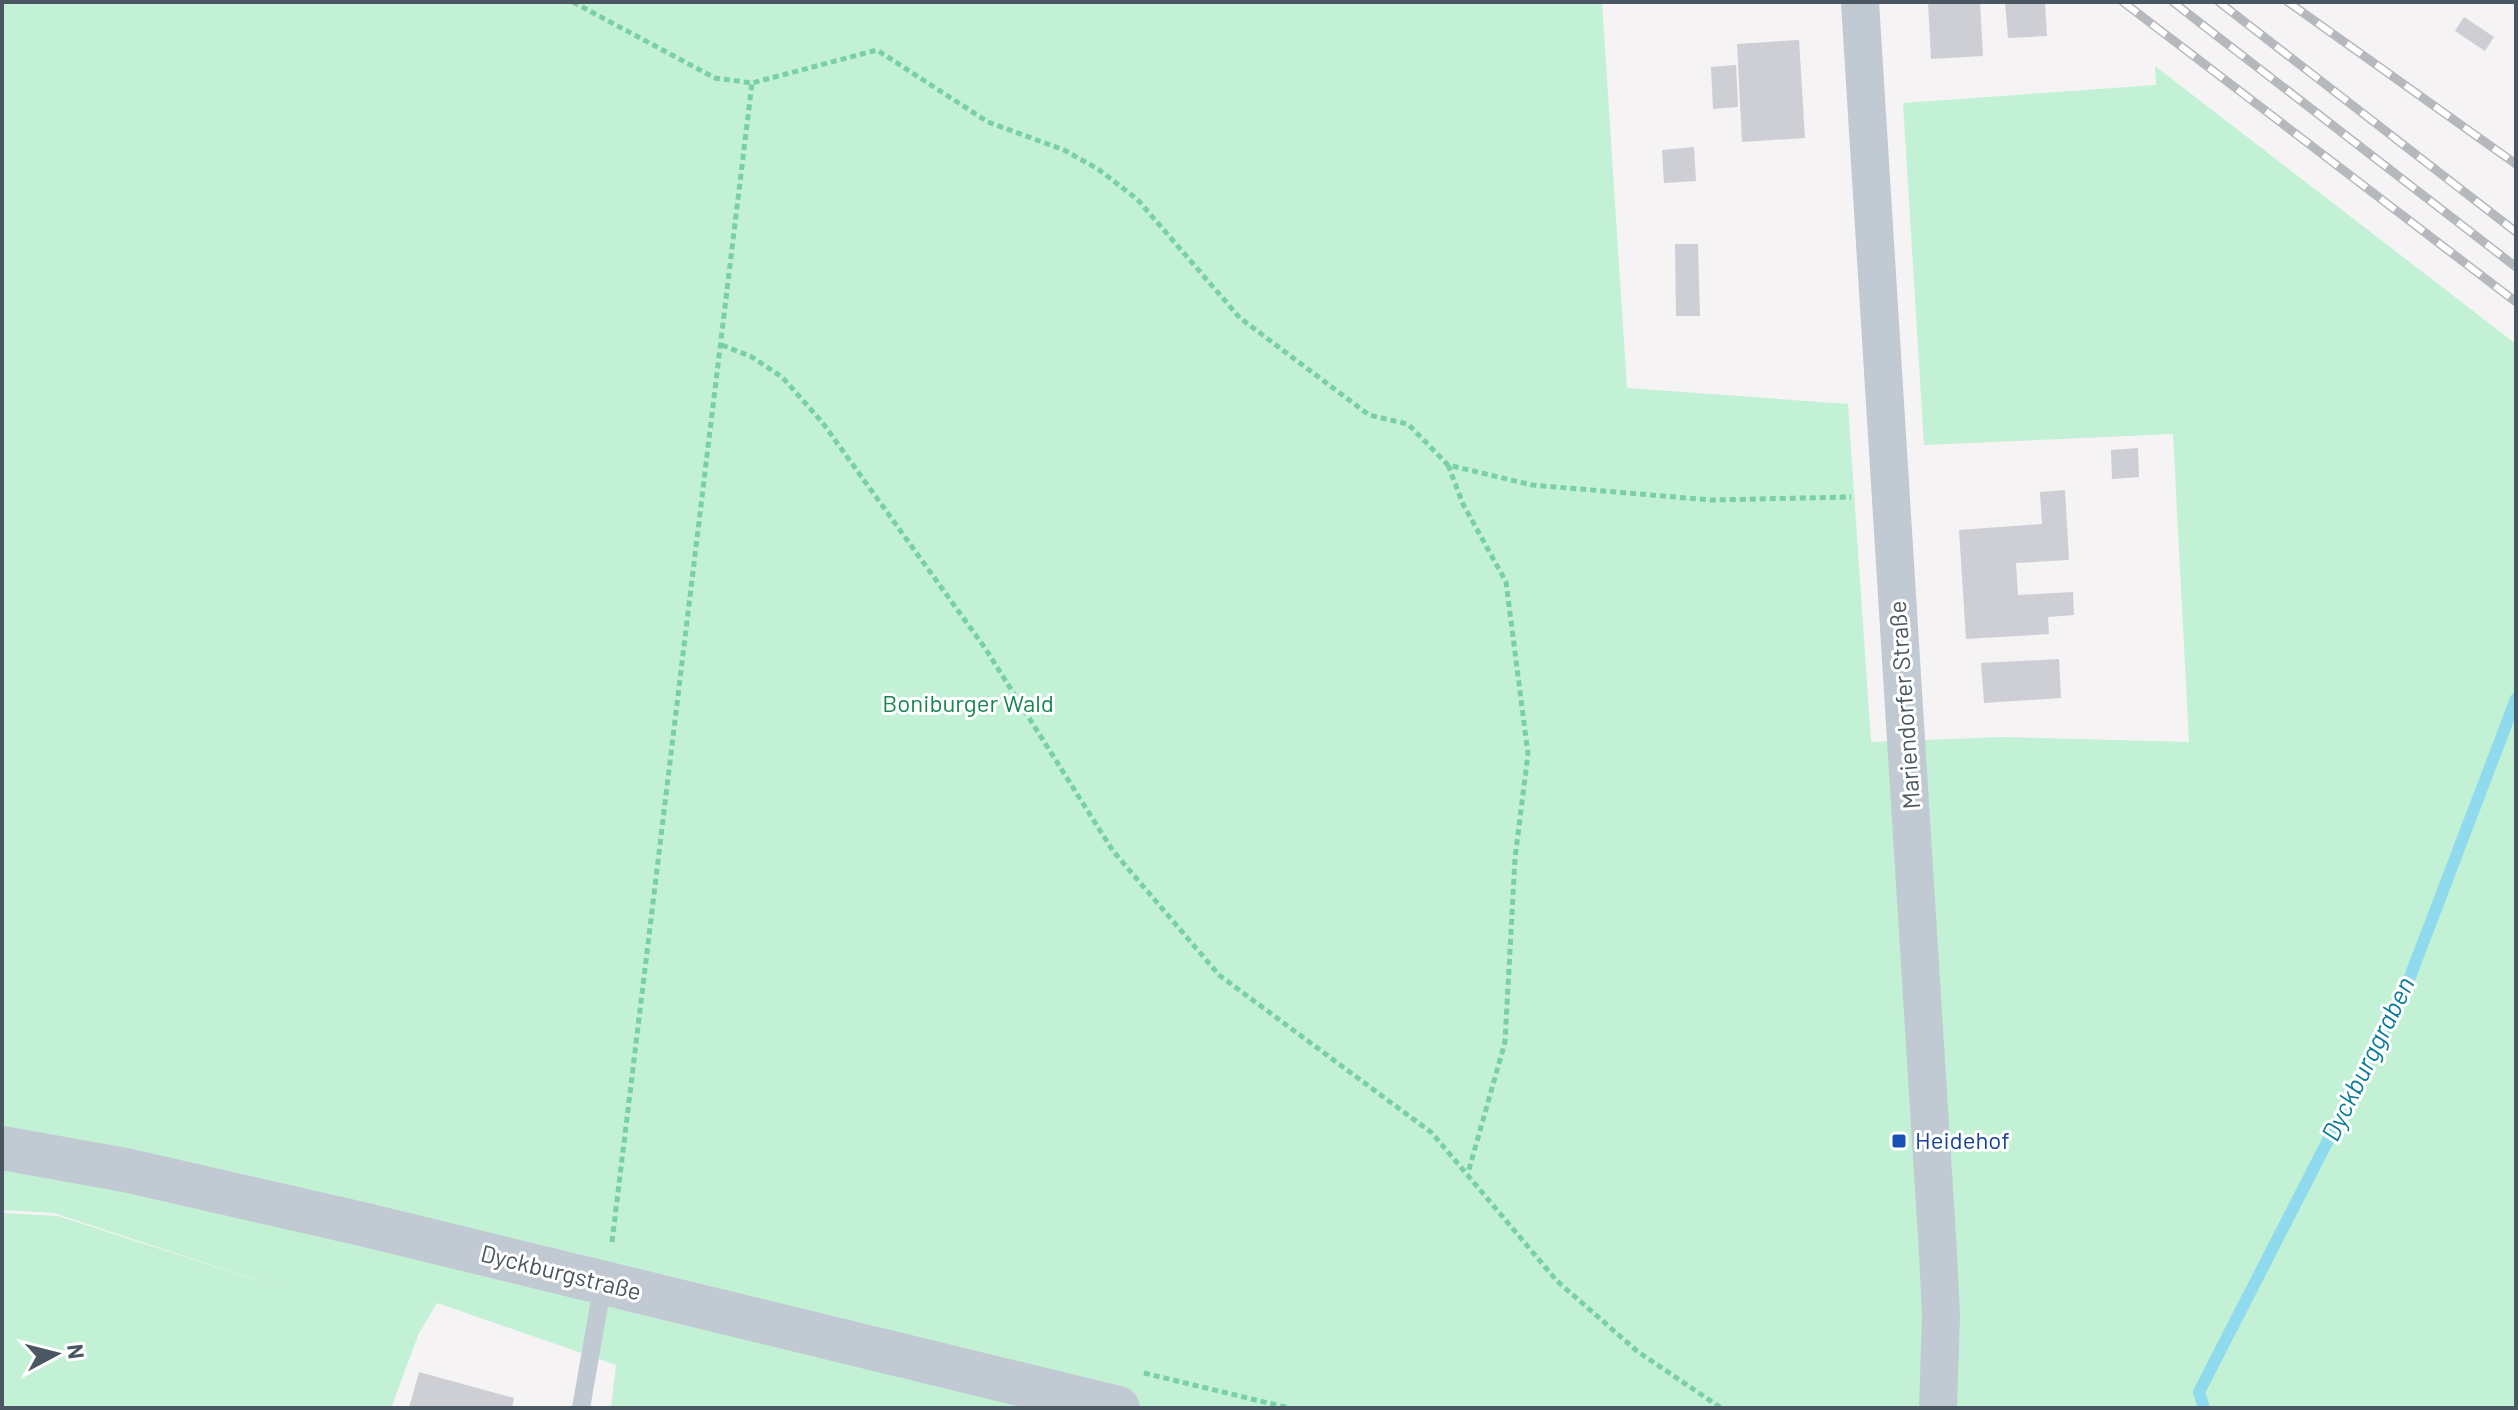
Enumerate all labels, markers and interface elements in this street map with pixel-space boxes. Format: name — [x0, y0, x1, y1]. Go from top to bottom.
street label: Mariendorfer Straße — [1882, 600, 1925, 810]
park label: Boniburger Wald — [882, 688, 1054, 717]
water label: Dyckburggraben — [2314, 971, 2420, 1145]
place label: Heidehof — [1915, 1125, 2010, 1154]
marker: Heidehof — [1890, 1132, 1908, 1150]
street label: Dyckburgstraße — [478, 1238, 645, 1305]
north arrow — [16, 1314, 96, 1394]
text: N — [63, 1343, 91, 1360]

